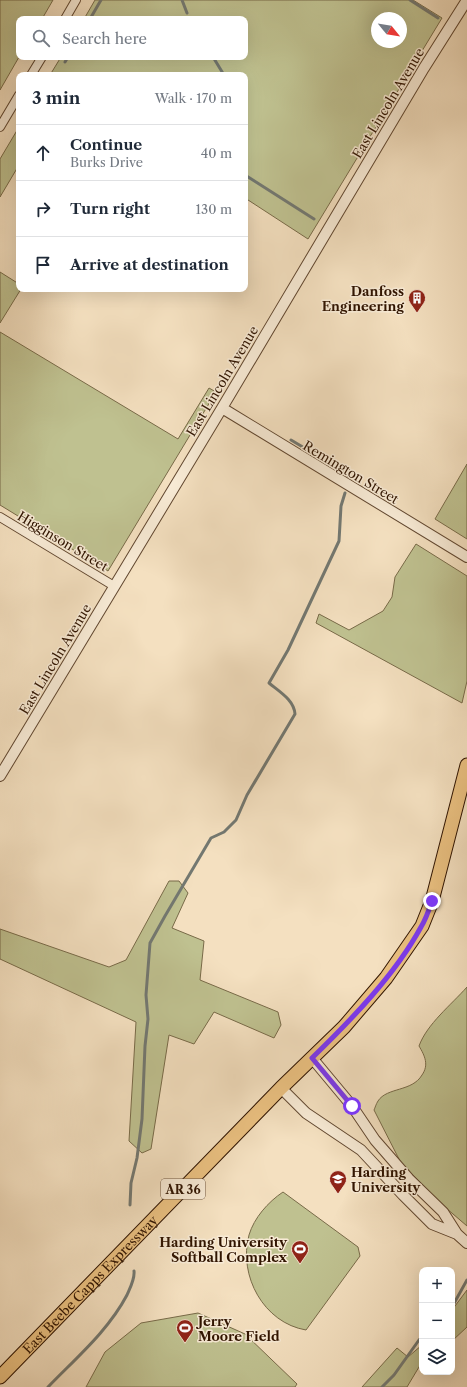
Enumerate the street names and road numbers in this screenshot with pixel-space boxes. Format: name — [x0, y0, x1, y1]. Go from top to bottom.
street label: East Lincoln Avenue — [349, 45, 427, 161]
street label: East Lincoln Avenue — [183, 323, 261, 439]
street label: Remington Street — [300, 437, 402, 507]
street label: Higginson Street — [15, 508, 112, 575]
street label: East Lincoln Avenue — [16, 601, 94, 717]
road number: AR 36 — [161, 1179, 205, 1199]
street label: East Beebe Capps Expressway — [19, 1212, 161, 1357]

